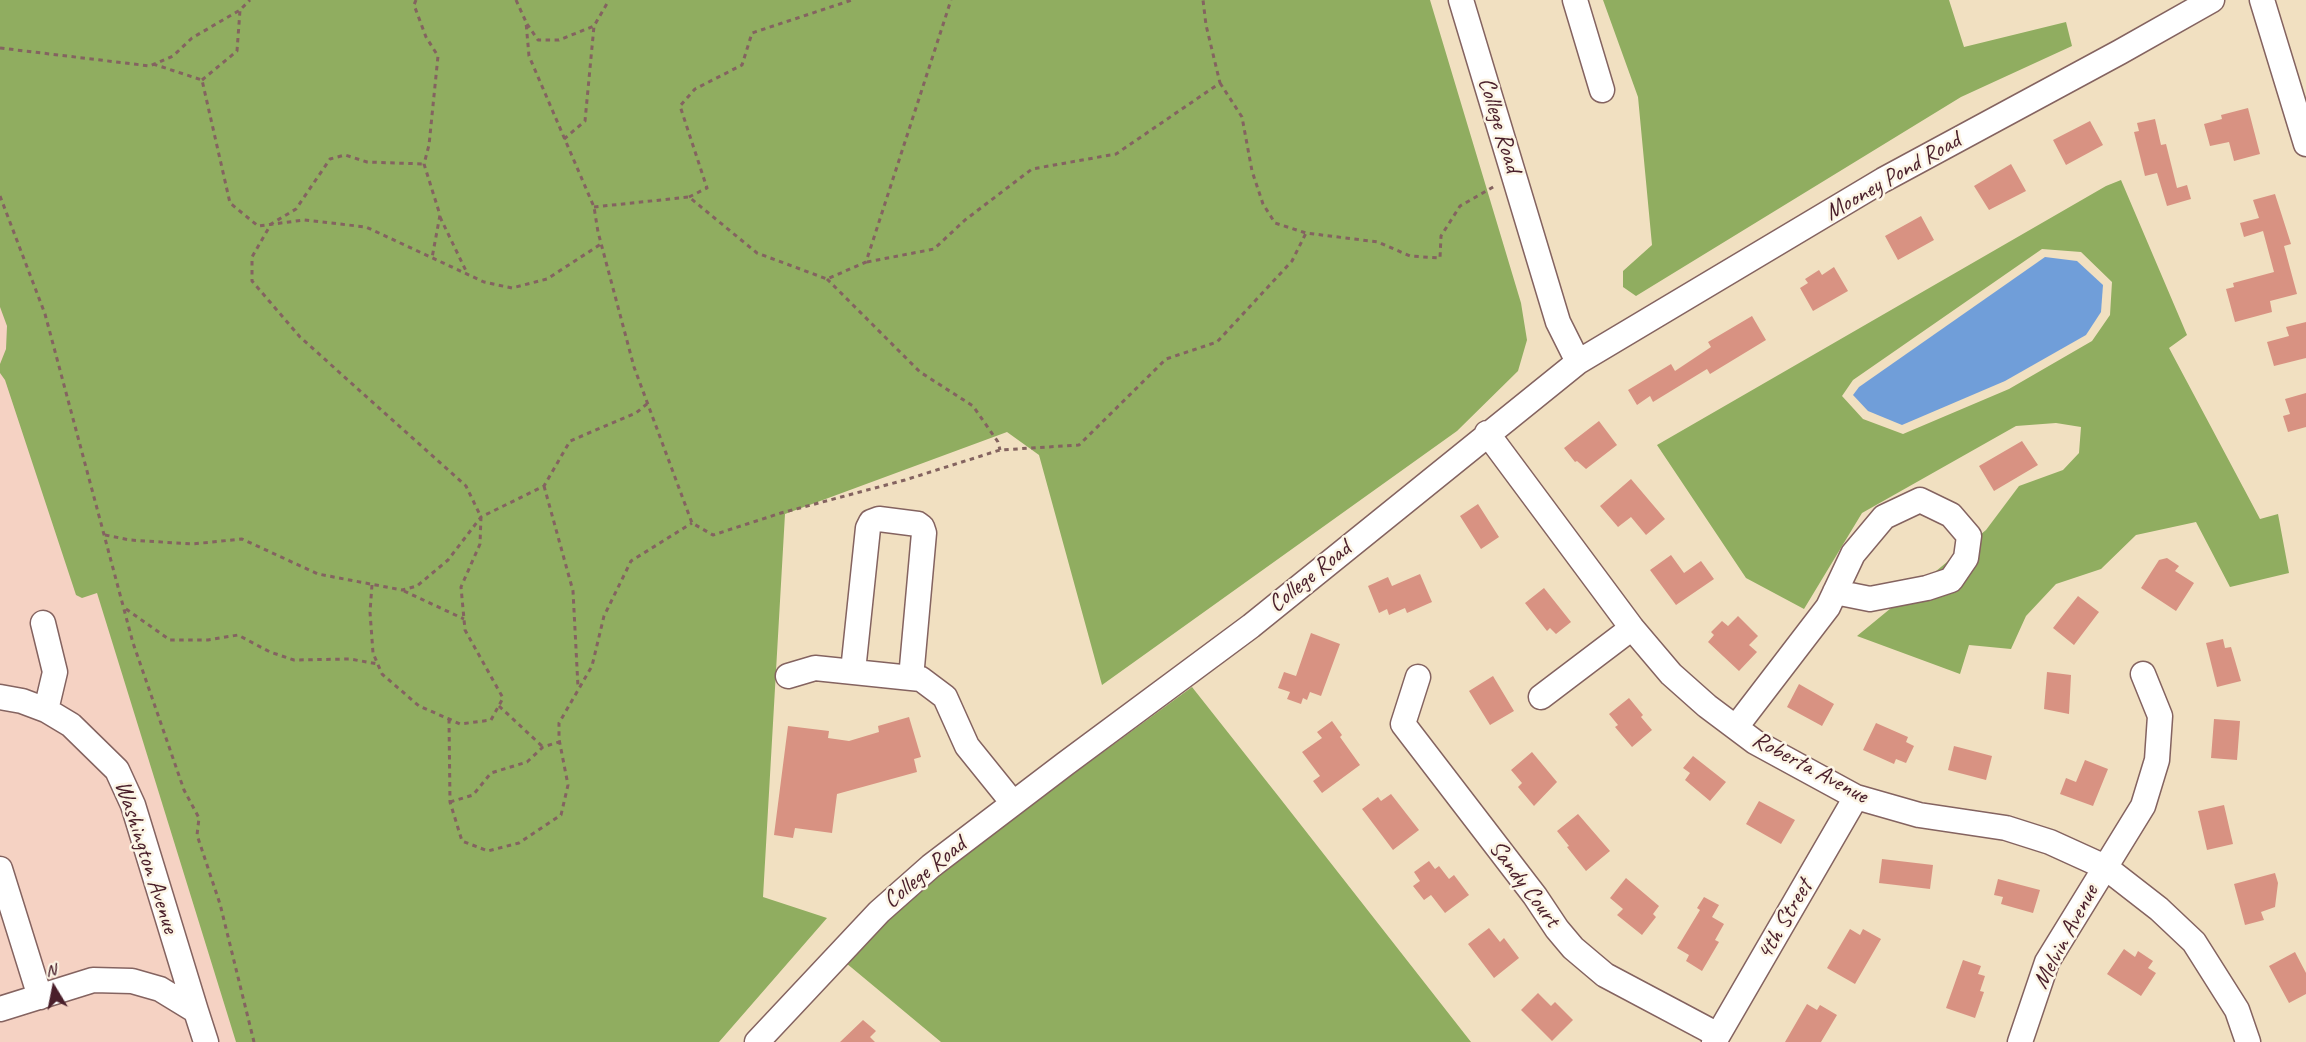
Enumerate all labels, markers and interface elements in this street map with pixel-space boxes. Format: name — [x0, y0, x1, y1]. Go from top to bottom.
street label: College Road — [1471, 74, 1527, 176]
street label: Mooney Pond Road — [1820, 127, 1966, 227]
street label: College Road — [1263, 535, 1357, 619]
street label: Roberta Avenue — [1747, 726, 1873, 810]
street label: Washington Avenue — [108, 777, 184, 937]
street label: College Road — [878, 831, 972, 915]
street label: Sandy Court — [1482, 835, 1566, 933]
street label: 4th Street — [1751, 875, 1819, 965]
street label: Melvin Avenue — [2027, 880, 2105, 994]
north arrow — [24, 958, 84, 1018]
text: N — [44, 960, 57, 981]

